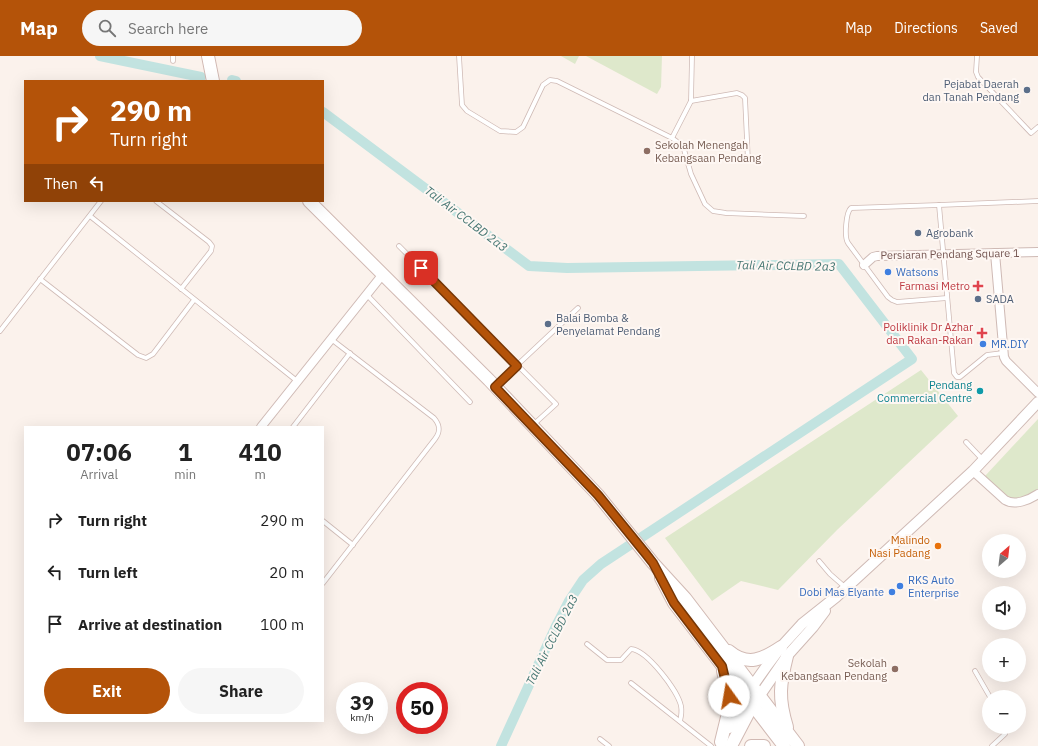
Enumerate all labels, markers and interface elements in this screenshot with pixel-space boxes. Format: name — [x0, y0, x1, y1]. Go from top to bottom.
search box — [82, 10, 362, 46]
text: Map — [20, 16, 58, 40]
icon: search — [96, 17, 118, 39]
text: Search here — [128, 19, 208, 38]
text: Map — [845, 19, 872, 37]
text: Directions — [894, 19, 958, 37]
text: Saved — [980, 19, 1018, 37]
place label: Pejabat Daerah dan Tanah Pendang — [922, 77, 1019, 104]
marker: Pejabat Daerah dan Tanah Pendang — [1022, 85, 1032, 95]
text: 290 m — [110, 92, 192, 129]
icon: right — [44, 96, 96, 148]
text: Turn right — [110, 128, 188, 151]
place label: Sekolah Menengah Kebangsaan Pendang — [655, 138, 761, 165]
marker: Sekolah Menengah Kebangsaan Pendang — [642, 146, 652, 156]
icon: left — [86, 172, 108, 194]
text: Then — [44, 174, 78, 193]
water label: Tali Air CCLBD 2a3 — [422, 183, 511, 255]
place label: Agrobank — [926, 226, 974, 240]
marker: Agrobank — [913, 228, 923, 238]
street label: Persiaran Pendang Square 1 — [880, 246, 1020, 262]
pin — [404, 251, 438, 285]
icon: arrive — [410, 257, 432, 279]
water label: Tali Air CCLBD 2a3 — [736, 257, 836, 274]
place label: Watsons — [896, 265, 939, 279]
marker: Watsons — [883, 267, 893, 277]
place label: Farmasi Metro — [899, 279, 970, 293]
marker: Farmasi Metro — [973, 281, 983, 291]
place label: SADA — [986, 292, 1014, 306]
marker: SADA — [973, 294, 983, 304]
place label: Balai Bomba & Penyelamat Pendang — [556, 311, 660, 338]
marker: Balai Bomba & Penyelamat Pendang — [543, 319, 553, 329]
place label: Poliklinik Dr Azhar dan Rakan-Rakan — [883, 320, 973, 347]
marker: Poliklinik Dr Azhar dan Rakan-Rakan — [976, 327, 988, 339]
place label: MR.DIY — [991, 337, 1029, 351]
marker: MR.DIY — [978, 339, 988, 349]
place label: Pendang Commercial Centre — [877, 378, 972, 405]
marker: Pendang Commercial Centre — [975, 386, 985, 396]
text: 07:06 — [66, 436, 132, 468]
text: 1 — [178, 436, 192, 468]
text: 410 — [238, 436, 282, 468]
text: Arrival — [80, 466, 118, 483]
text: min — [174, 466, 196, 483]
text: m — [254, 466, 266, 483]
icon: right — [44, 509, 66, 531]
text: Turn right — [78, 511, 147, 530]
text: 290 m — [260, 511, 304, 530]
place label: Malindo Nasi Padang — [869, 533, 930, 560]
north arrow — [982, 534, 1026, 578]
map controls — [982, 534, 1026, 734]
marker: Malindo Nasi Padang — [933, 541, 943, 551]
icon: left — [44, 561, 66, 583]
text: Turn left — [78, 563, 138, 582]
text: 20 m — [269, 563, 304, 582]
place label: RKS Auto Enterprise — [908, 573, 959, 600]
marker: RKS Auto Enterprise — [895, 581, 905, 591]
place label: Dobi Mas Elyante — [799, 585, 884, 599]
button: sound — [982, 586, 1026, 630]
marker: Dobi Mas Elyante — [887, 587, 897, 597]
water label: Tali Air CCLBD 2a3 — [522, 592, 581, 688]
icon: arrive — [44, 613, 66, 635]
text: Arrive at destination — [78, 615, 222, 634]
text: 100 m — [260, 615, 304, 634]
button: + — [982, 638, 1026, 682]
place label: Sekolah Kebangsaan Pendang — [781, 656, 887, 683]
marker: Sekolah Kebangsaan Pendang — [890, 664, 900, 674]
button: Exit — [44, 668, 170, 714]
button: Share — [178, 668, 304, 714]
position arrow — [708, 675, 750, 717]
speed limit sign: 50 — [396, 682, 448, 734]
text: 39 — [350, 689, 374, 716]
button: − — [982, 690, 1026, 734]
text: km/h — [350, 711, 374, 724]

